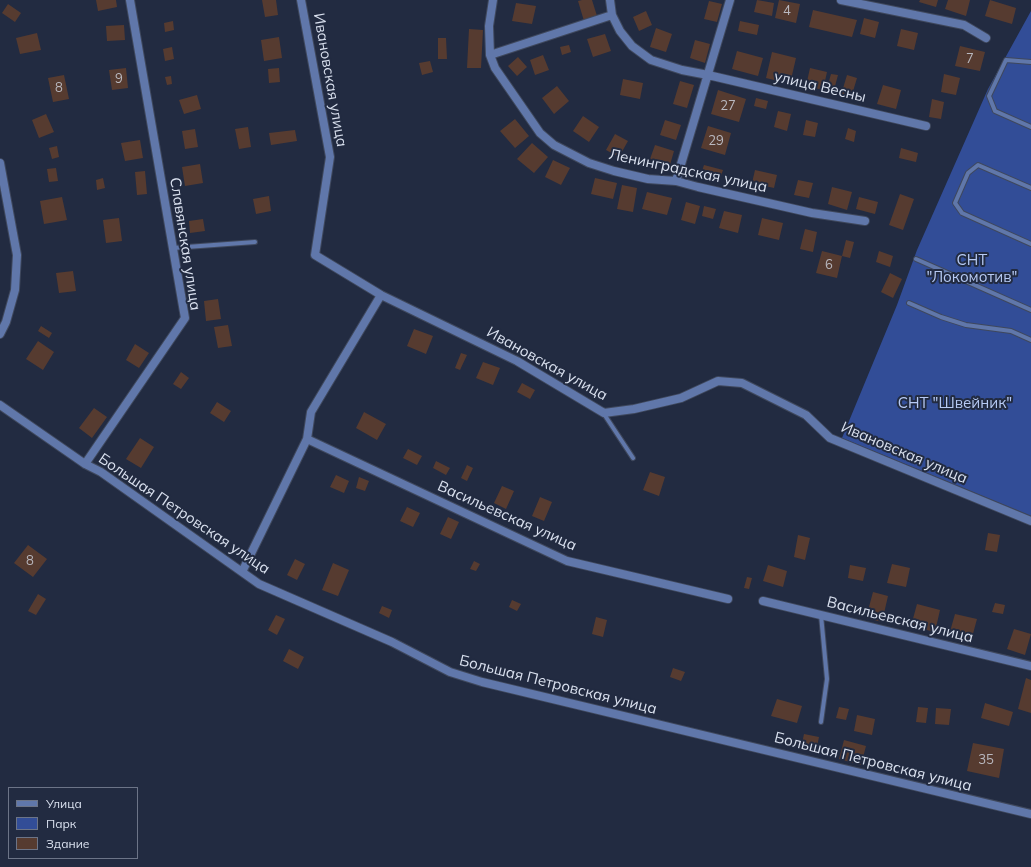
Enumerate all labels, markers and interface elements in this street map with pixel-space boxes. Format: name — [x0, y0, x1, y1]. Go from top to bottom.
house number: 4 — [783, 3, 791, 19]
street label: Ивановская улица — [309, 12, 351, 148]
house number: 7 — [966, 51, 974, 67]
street label: улица Весны — [772, 68, 868, 106]
house number: 9 — [115, 71, 123, 87]
house number: 8 — [55, 80, 63, 96]
house number: 27 — [720, 98, 736, 114]
house number: 29 — [708, 133, 724, 149]
street label: Ленинградская улица — [607, 145, 769, 197]
street label: Славянская улица — [166, 176, 204, 312]
park label: СНТ "Локомотив" — [927, 251, 1017, 286]
house number: 6 — [825, 257, 833, 273]
street label: Ивановская улица — [483, 323, 611, 405]
park label: СНТ "Швейник" — [898, 394, 1012, 412]
street label: Ивановская улица — [838, 418, 970, 488]
street label: Большая Петровская улица — [95, 450, 273, 578]
street label: Васильевская улица — [435, 477, 579, 555]
house number: 8 — [26, 553, 34, 569]
street label: Васильевская улица — [825, 593, 975, 647]
street label: Большая Петровская улица — [457, 652, 659, 718]
street label: Большая Петровская улица — [772, 729, 974, 795]
house number: 35 — [978, 752, 994, 768]
legend — [8, 787, 138, 859]
text: Улица — [46, 796, 82, 811]
text: Парк — [46, 816, 76, 831]
text: Здание — [46, 836, 89, 851]

